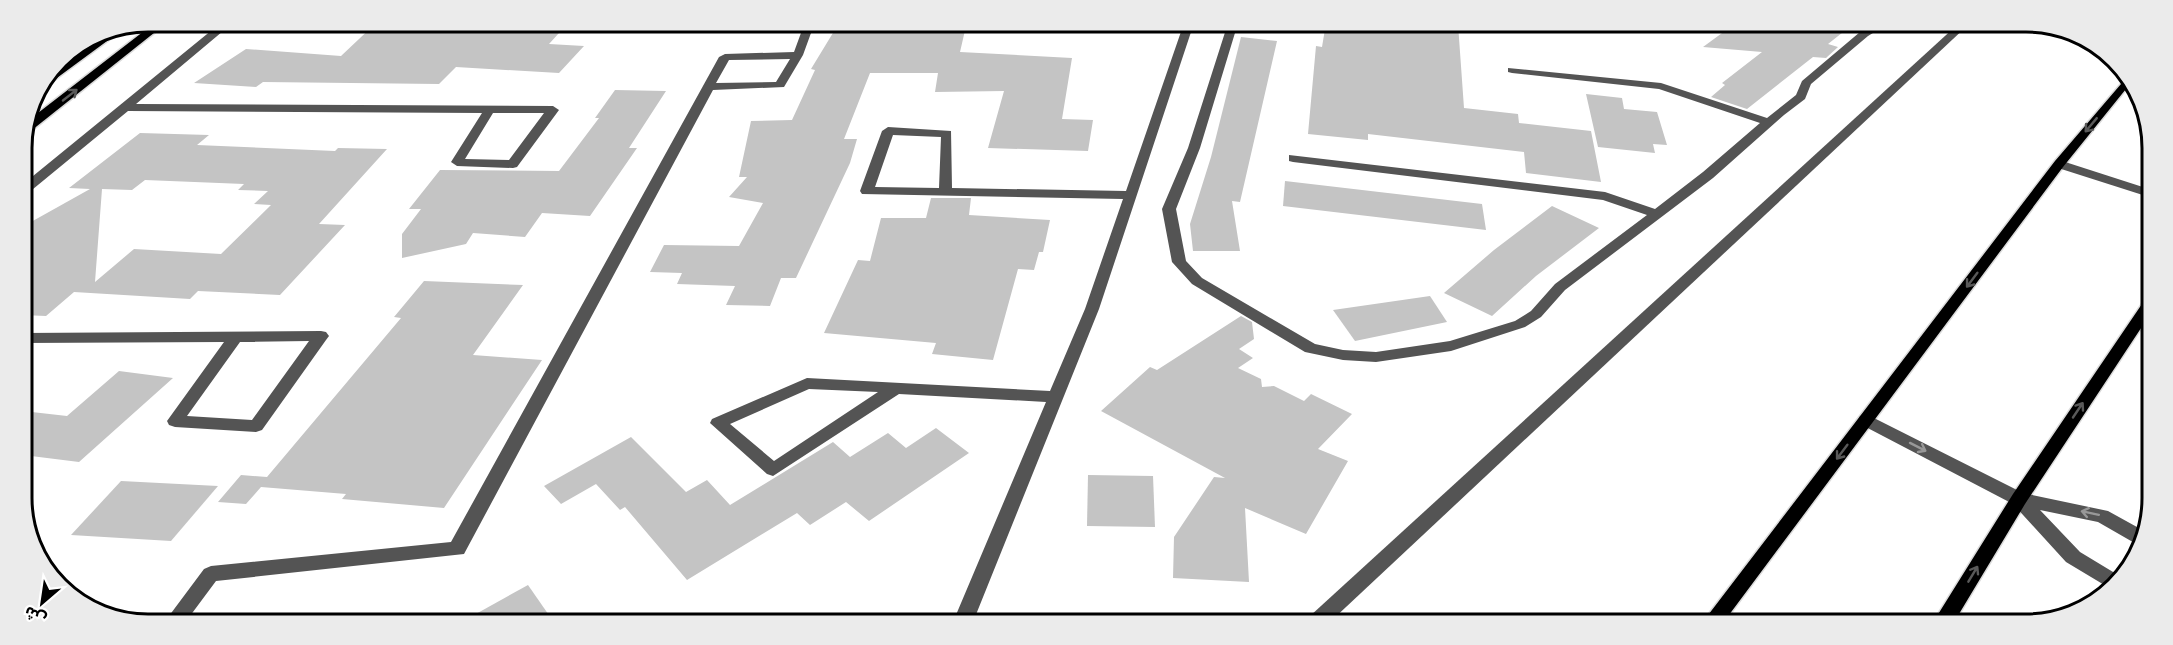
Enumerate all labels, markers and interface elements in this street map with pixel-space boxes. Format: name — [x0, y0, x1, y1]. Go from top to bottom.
one-way arrow — [61, 88, 77, 101]
one-way arrow — [2085, 117, 2098, 133]
one-way arrow — [1966, 271, 1978, 287]
one-way arrow — [2072, 402, 2084, 418]
one-way arrow — [1909, 442, 1927, 453]
one-way arrow — [1836, 444, 1848, 460]
one-way arrow — [2080, 507, 2100, 518]
one-way arrow — [1967, 566, 1979, 583]
north arrow — [12, 573, 72, 633]
text: ش — [20, 602, 49, 630]

